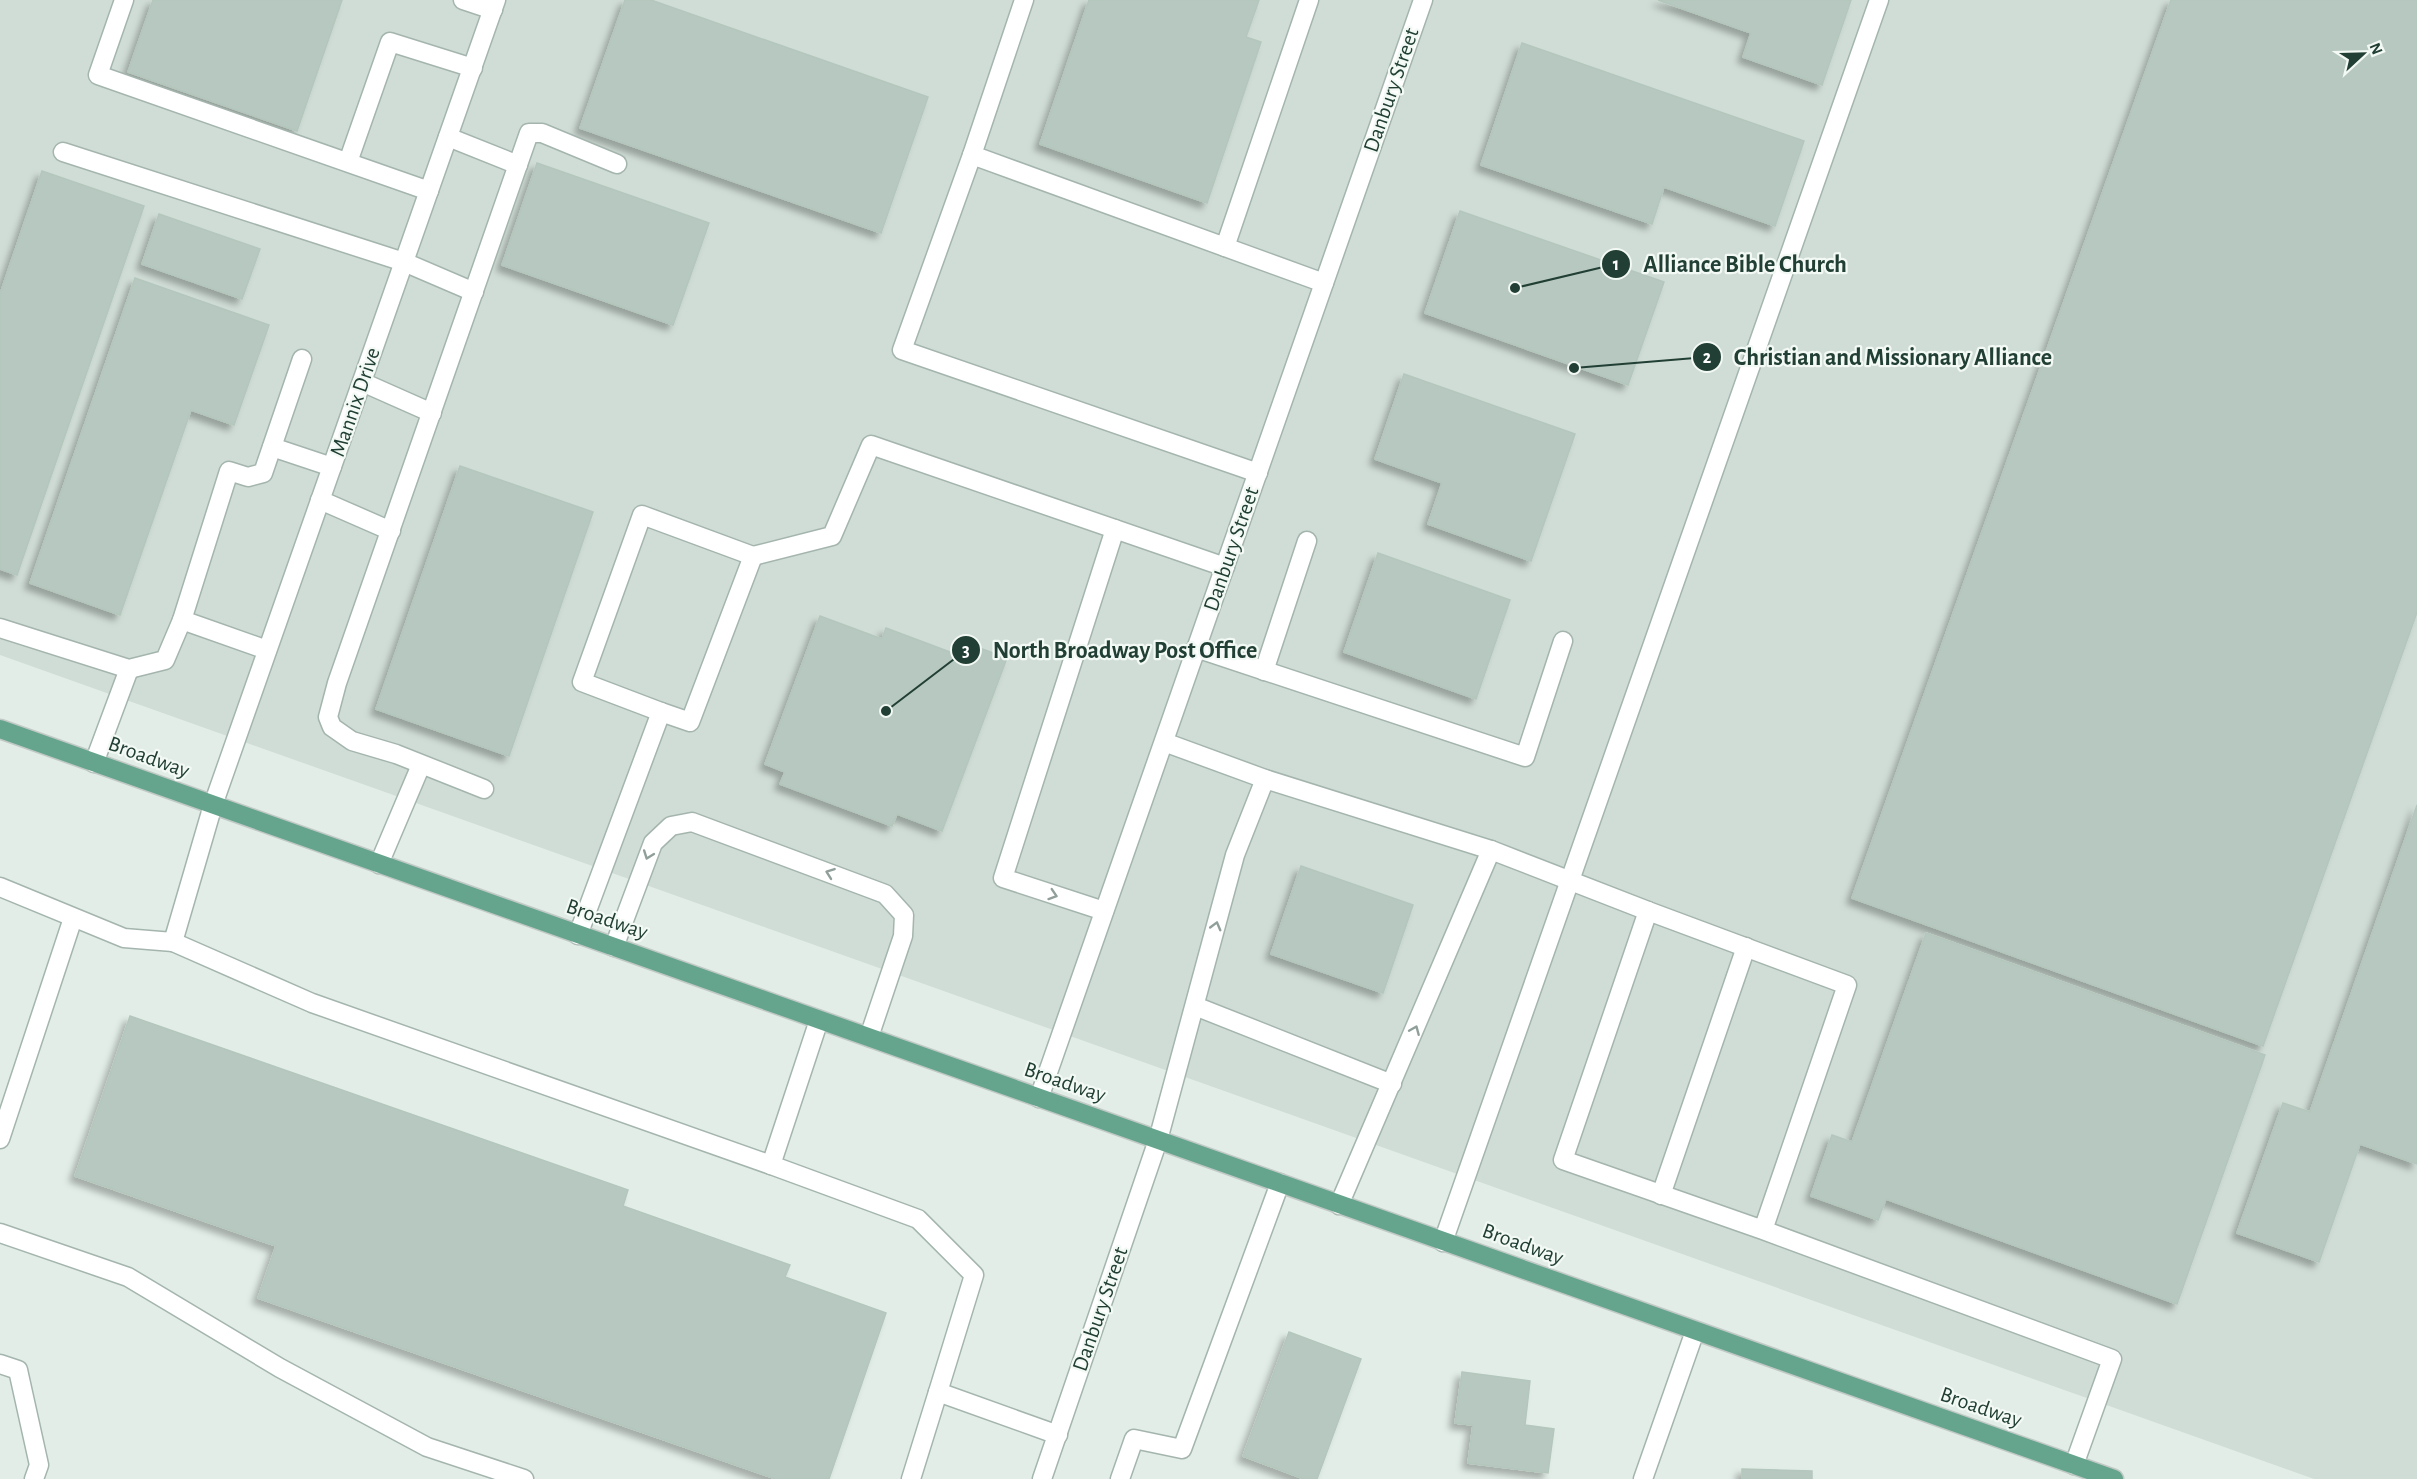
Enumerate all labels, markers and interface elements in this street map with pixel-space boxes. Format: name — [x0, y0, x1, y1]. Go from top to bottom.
north arrow — [2333, 24, 2393, 84]
street label: Danbury Street — [1359, 25, 1423, 155]
text: N — [2366, 41, 2385, 57]
callout: Alliance Bible Church — [1601, 243, 1859, 285]
text: Alliance Bible Church — [1643, 253, 1847, 277]
text: 1 — [1613, 256, 1619, 274]
callout: Christian and Missionary Alliance — [1692, 336, 2064, 378]
street label: Mannix Drive — [326, 345, 384, 459]
text: Christian and Missionary Alliance — [1734, 346, 2052, 370]
text: 2 — [1703, 349, 1712, 367]
street label: Danbury Street — [1199, 484, 1263, 614]
callout: North Broadway Post Office — [951, 629, 1270, 671]
text: North Broadway Post Office — [993, 639, 1257, 663]
text: 3 — [962, 642, 970, 660]
street label: Broadway — [105, 732, 193, 782]
one-way arrow — [643, 849, 656, 860]
one-way arrow — [825, 868, 836, 881]
one-way arrow — [1048, 888, 1058, 900]
street label: Broadway — [563, 895, 651, 943]
one-way arrow — [1209, 922, 1221, 932]
one-way arrow — [1408, 1025, 1420, 1036]
street label: Broadway — [1021, 1058, 1109, 1106]
street label: Broadway — [1479, 1219, 1567, 1269]
street label: Danbury Street — [1068, 1244, 1132, 1374]
street label: Broadway — [1937, 1383, 2025, 1431]

